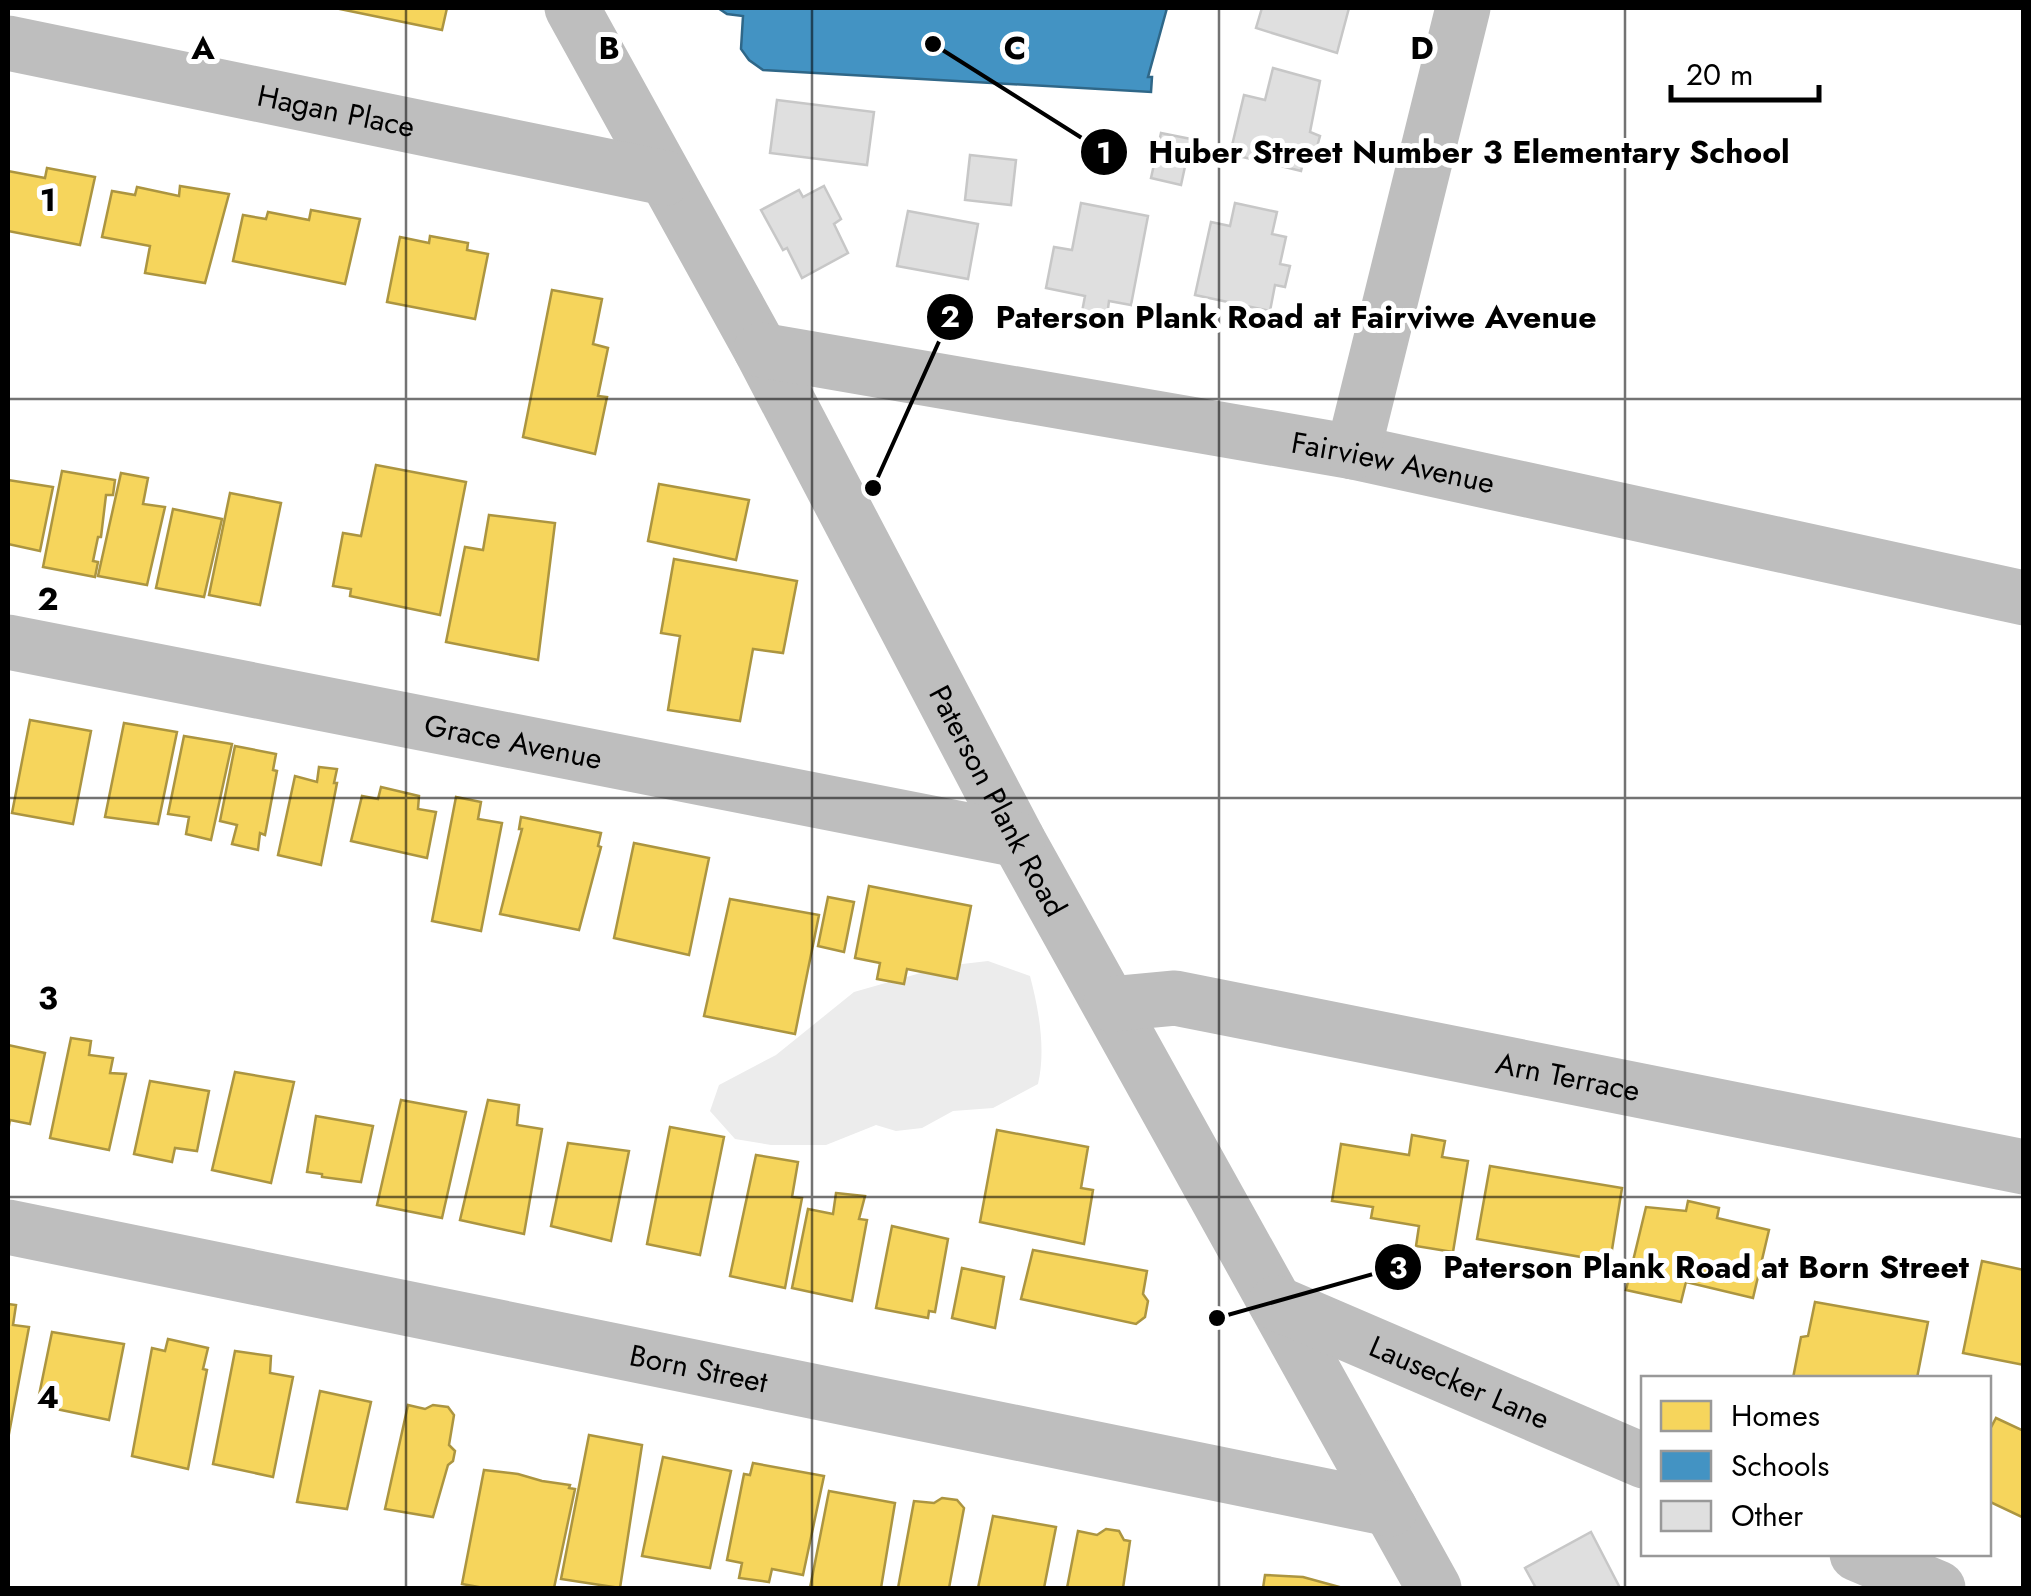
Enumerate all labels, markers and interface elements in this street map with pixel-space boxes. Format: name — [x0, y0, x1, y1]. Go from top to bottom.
text: A — [190, 25, 215, 71]
text: B — [598, 25, 620, 71]
text: C — [1004, 25, 1026, 71]
text: D — [1410, 25, 1434, 71]
scale bar — [1671, 40, 1818, 102]
text: 20 m — [1686, 53, 1753, 96]
street label: Hagan Place — [254, 73, 419, 148]
callout: Huber Street Number 3 Elementary School — [1079, 121, 1810, 183]
text: Huber Street Number 3 Elementary School — [1148, 129, 1790, 175]
text: 1 — [1096, 131, 1112, 174]
text: 1 — [40, 177, 56, 223]
callout: Paterson Plank Road at Fairviwe Avenue — [925, 286, 1616, 348]
text: Paterson Plank Road at Fairviwe Avenue — [995, 294, 1597, 340]
text: 2 — [940, 295, 960, 338]
street label: Fairview Avenue — [1288, 420, 1499, 504]
text: 2 — [38, 576, 59, 622]
street label: Paterson Plank Road — [919, 677, 1078, 924]
street label: Grace Avenue — [421, 703, 606, 780]
text: 3 — [38, 975, 58, 1021]
street label: Arn Terrace — [1492, 1041, 1644, 1112]
callout: Paterson Plank Road at Born Street — [1373, 1236, 1989, 1298]
text: Paterson Plank Road at Born Street — [1443, 1244, 1970, 1290]
text: 3 — [1389, 1246, 1407, 1289]
street label: Lausecker Lane — [1363, 1324, 1557, 1440]
street label: Born Street — [626, 1333, 772, 1403]
text: 4 — [37, 1374, 59, 1420]
legend — [1641, 1376, 1991, 1556]
text: Homes — [1731, 1394, 1820, 1437]
text: Schools — [1731, 1444, 1829, 1487]
text: Other — [1731, 1494, 1804, 1537]

